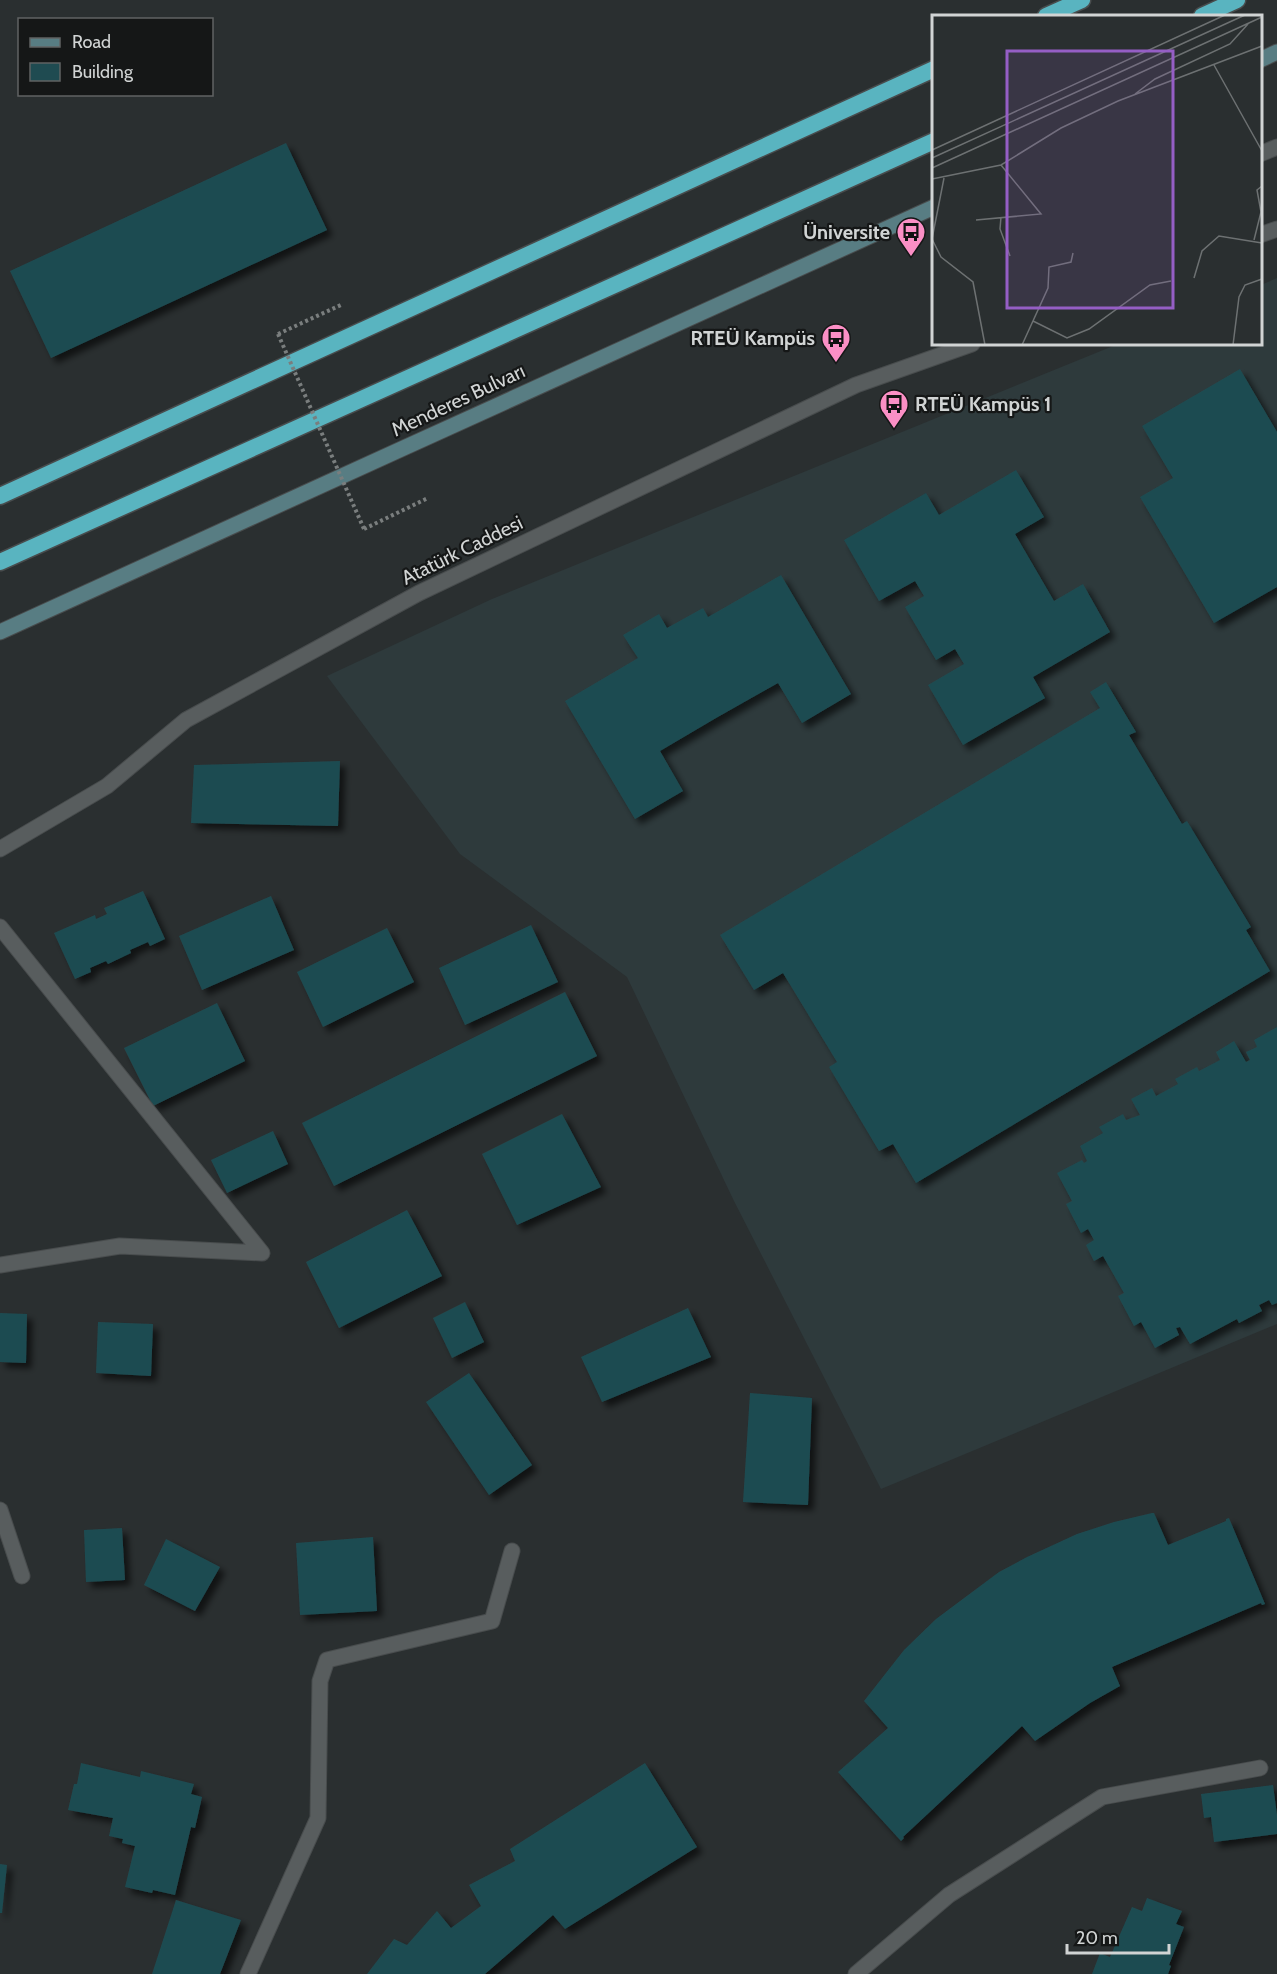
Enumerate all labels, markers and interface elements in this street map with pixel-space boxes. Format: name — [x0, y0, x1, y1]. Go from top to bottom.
inset map — [932, 15, 1262, 345]
legend — [18, 18, 213, 96]
text: Road — [72, 31, 111, 53]
text: Building — [72, 61, 134, 83]
bus stop icon: Üniversite — [895, 216, 927, 258]
place label: Üniversite — [803, 220, 890, 244]
bus stop icon: RTEÜ Kampüs — [820, 322, 852, 364]
place label: RTEÜ Kampüs — [691, 326, 815, 350]
street label: Menderes Bulvarı — [387, 359, 529, 441]
bus stop icon: RTEÜ Kampüs 1 — [878, 388, 910, 430]
place label: RTEÜ Kampüs 1 — [915, 392, 1051, 416]
street label: Atatürk Caddesi — [398, 510, 526, 590]
scale bar — [1067, 1917, 1169, 1955]
text: 20 m — [1076, 1927, 1118, 1949]

